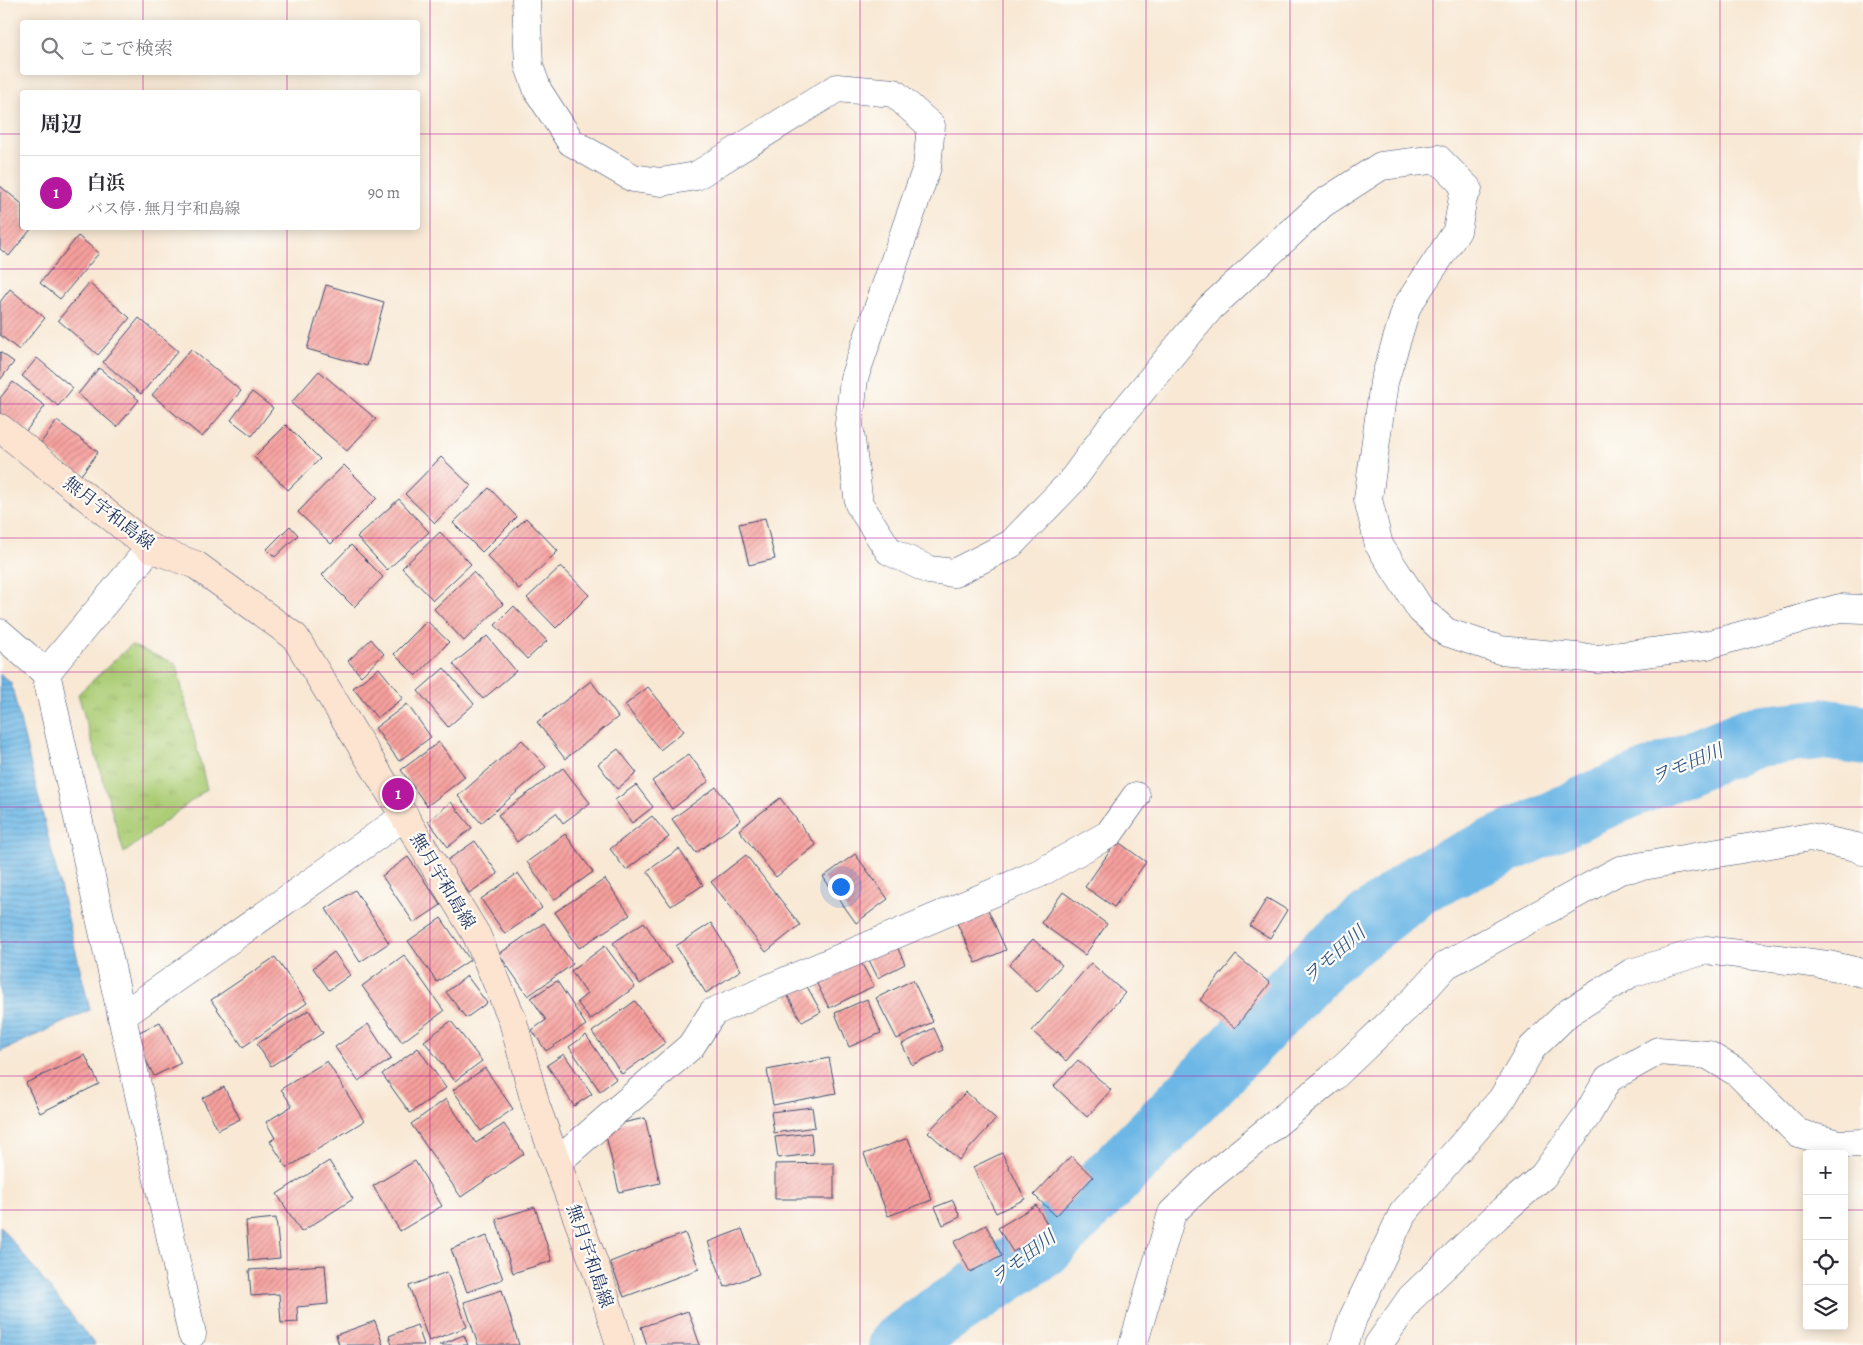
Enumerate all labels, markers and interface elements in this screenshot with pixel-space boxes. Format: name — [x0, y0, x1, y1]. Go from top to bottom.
search box — [20, 20, 420, 75]
icon: search — [38, 34, 66, 62]
text: ここで検索 — [78, 36, 173, 62]
text: 周辺 — [40, 110, 82, 138]
text: 白浜 — [87, 170, 125, 196]
text: 1 — [53, 182, 59, 204]
text: 90 m — [368, 182, 400, 204]
text: バス停 · 無月宇和島線 — [87, 198, 241, 220]
street label: 無月宇和島線 — [59, 471, 159, 555]
water label: ヲモ田川 — [1647, 737, 1729, 790]
pin: 1 — [382, 775, 414, 813]
street label: 無月宇和島線 — [405, 829, 481, 933]
your location — [828, 874, 854, 900]
water label: ヲモ田川 — [1297, 919, 1373, 990]
map controls — [1803, 1150, 1848, 1330]
button: + — [1803, 1150, 1848, 1195]
button: − — [1803, 1195, 1848, 1240]
street label: 無月宇和島線 — [561, 1201, 619, 1311]
water label: ヲモ田川 — [985, 1224, 1063, 1291]
button: locate — [1803, 1240, 1848, 1285]
button: layers — [1803, 1285, 1848, 1330]

